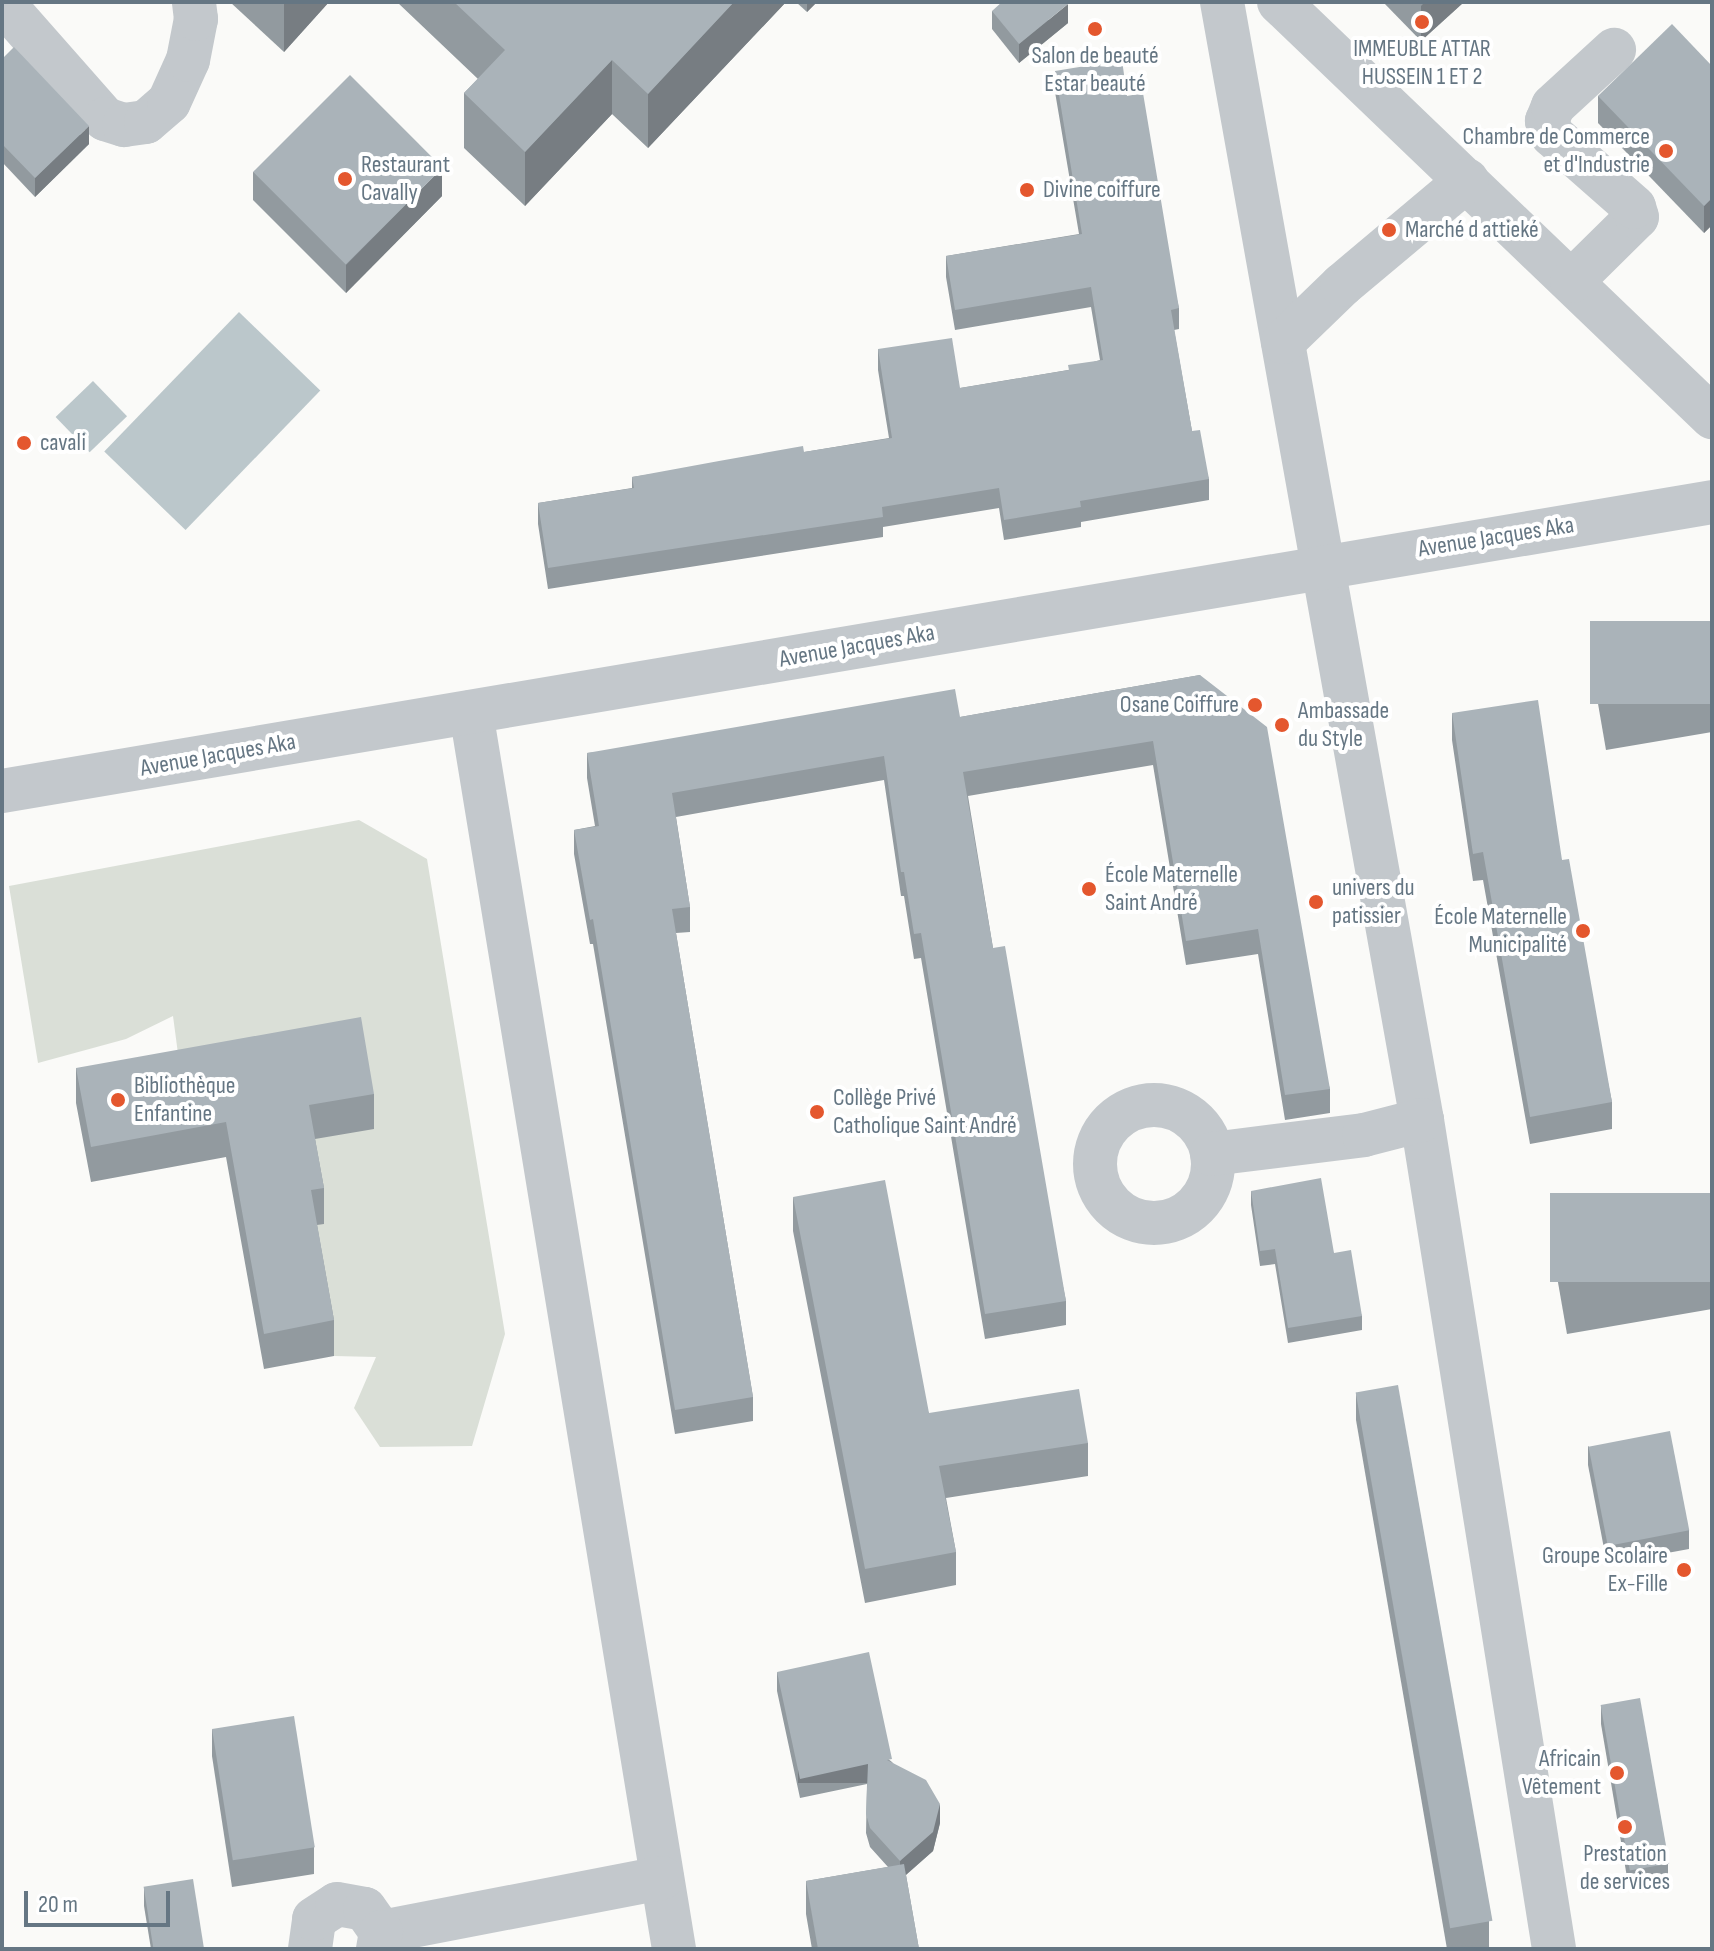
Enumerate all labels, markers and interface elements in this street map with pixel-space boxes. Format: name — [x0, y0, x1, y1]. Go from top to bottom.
marker: IMMEUBLE ATTAR HUSSEIN 1 ET 2 — [1413, 13, 1431, 31]
marker: Salon de beauté Estar beauté — [1086, 20, 1104, 38]
place label: IMMEUBLE ATTAR HUSSEIN 1 ET 2 — [1353, 35, 1491, 91]
place label: Salon de beauté Estar beauté — [1031, 42, 1159, 98]
place label: Chambre de Commerce et d'Industrie — [1463, 123, 1650, 179]
marker: Chambre de Commerce et d'Industrie — [1657, 142, 1675, 160]
place label: Restaurant Cavally — [361, 151, 450, 207]
marker: Restaurant Cavally — [336, 170, 354, 188]
place label: Divine coiffure — [1043, 176, 1161, 204]
marker: Divine coiffure — [1018, 181, 1036, 199]
place label: Marché d attieké — [1405, 216, 1539, 244]
marker: Marché d attieké — [1380, 221, 1398, 239]
place label: cavali — [40, 429, 86, 457]
marker: cavali — [15, 434, 33, 452]
street label: Avenue Jacques Aka — [1416, 510, 1576, 564]
street label: Avenue Jacques Aka — [777, 618, 937, 674]
place label: Osane Coiffure — [1120, 691, 1239, 719]
marker: Osane Coiffure — [1246, 696, 1264, 714]
place label: Ambassade du Style — [1298, 697, 1389, 753]
marker: Ambassade du Style — [1273, 716, 1291, 734]
street label: Avenue Jacques Aka — [138, 727, 298, 783]
place label: École Maternelle Saint André — [1105, 861, 1238, 917]
place label: univers du patissier — [1332, 874, 1415, 930]
marker: École Maternelle Saint André — [1080, 880, 1098, 898]
marker: univers du patissier — [1307, 893, 1325, 911]
place label: École Maternelle Municipalité — [1434, 903, 1567, 959]
marker: École Maternelle Municipalité — [1574, 922, 1592, 940]
place label: Bibliothèque Enfantine — [134, 1072, 235, 1128]
place label: Collège Privé Catholique Saint André — [833, 1084, 1017, 1140]
marker: Bibliothèque Enfantine — [109, 1091, 127, 1109]
marker: Collège Privé Catholique Saint André — [808, 1103, 826, 1121]
place label: Groupe Scolaire Ex-Fille — [1542, 1542, 1668, 1598]
marker: Groupe Scolaire Ex-Fille — [1675, 1561, 1693, 1579]
place label: Africain Vêtement — [1522, 1745, 1601, 1801]
marker: Africain Vêtement — [1608, 1764, 1626, 1782]
marker: Prestation de services — [1616, 1818, 1634, 1836]
place label: Prestation de services — [1580, 1840, 1670, 1896]
scale bar — [28, 1875, 174, 1925]
text: 20 m — [38, 1890, 78, 1919]

